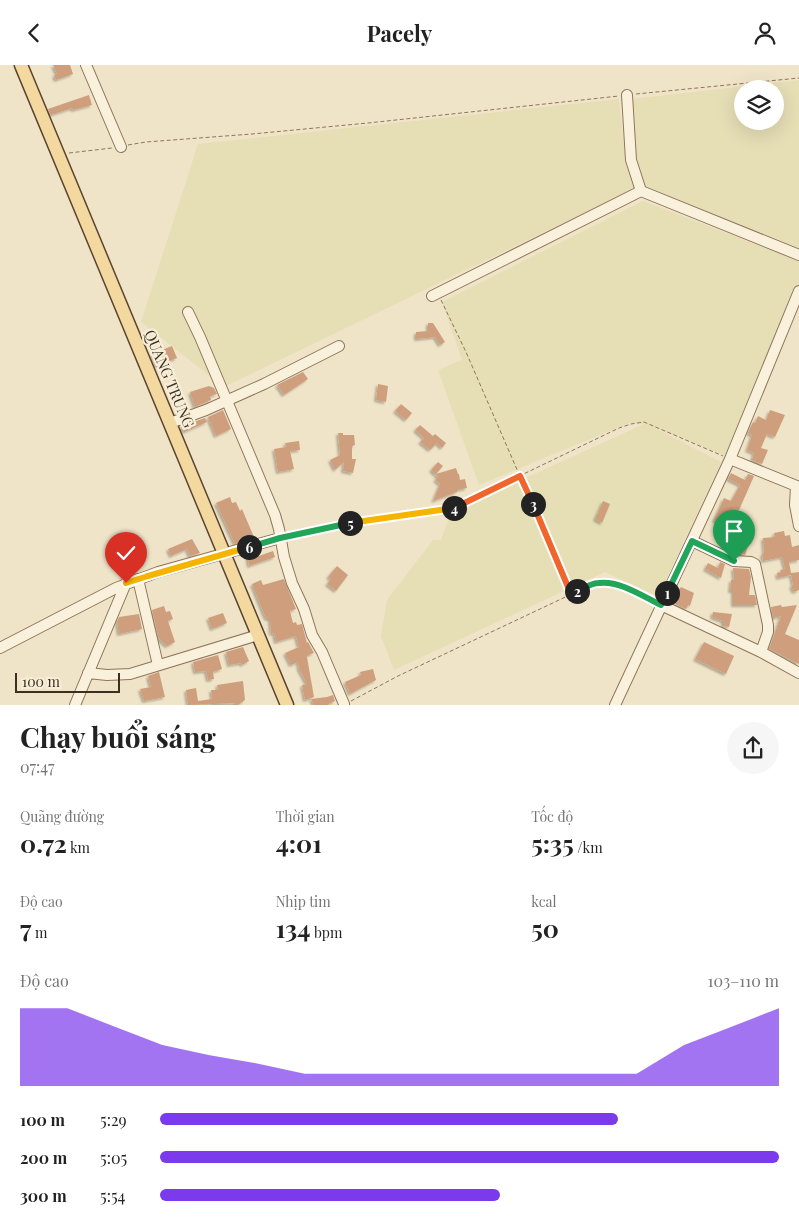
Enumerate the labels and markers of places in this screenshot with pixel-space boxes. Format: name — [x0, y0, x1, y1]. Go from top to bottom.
pin: 3 — [520, 491, 546, 517]
pin: 4 — [442, 495, 466, 521]
pin — [713, 510, 755, 561]
pin: 5 — [338, 511, 362, 535]
pin — [105, 532, 147, 583]
pin: 6 — [236, 535, 262, 559]
pin: 2 — [564, 579, 590, 603]
pin: 1 — [654, 581, 680, 605]

